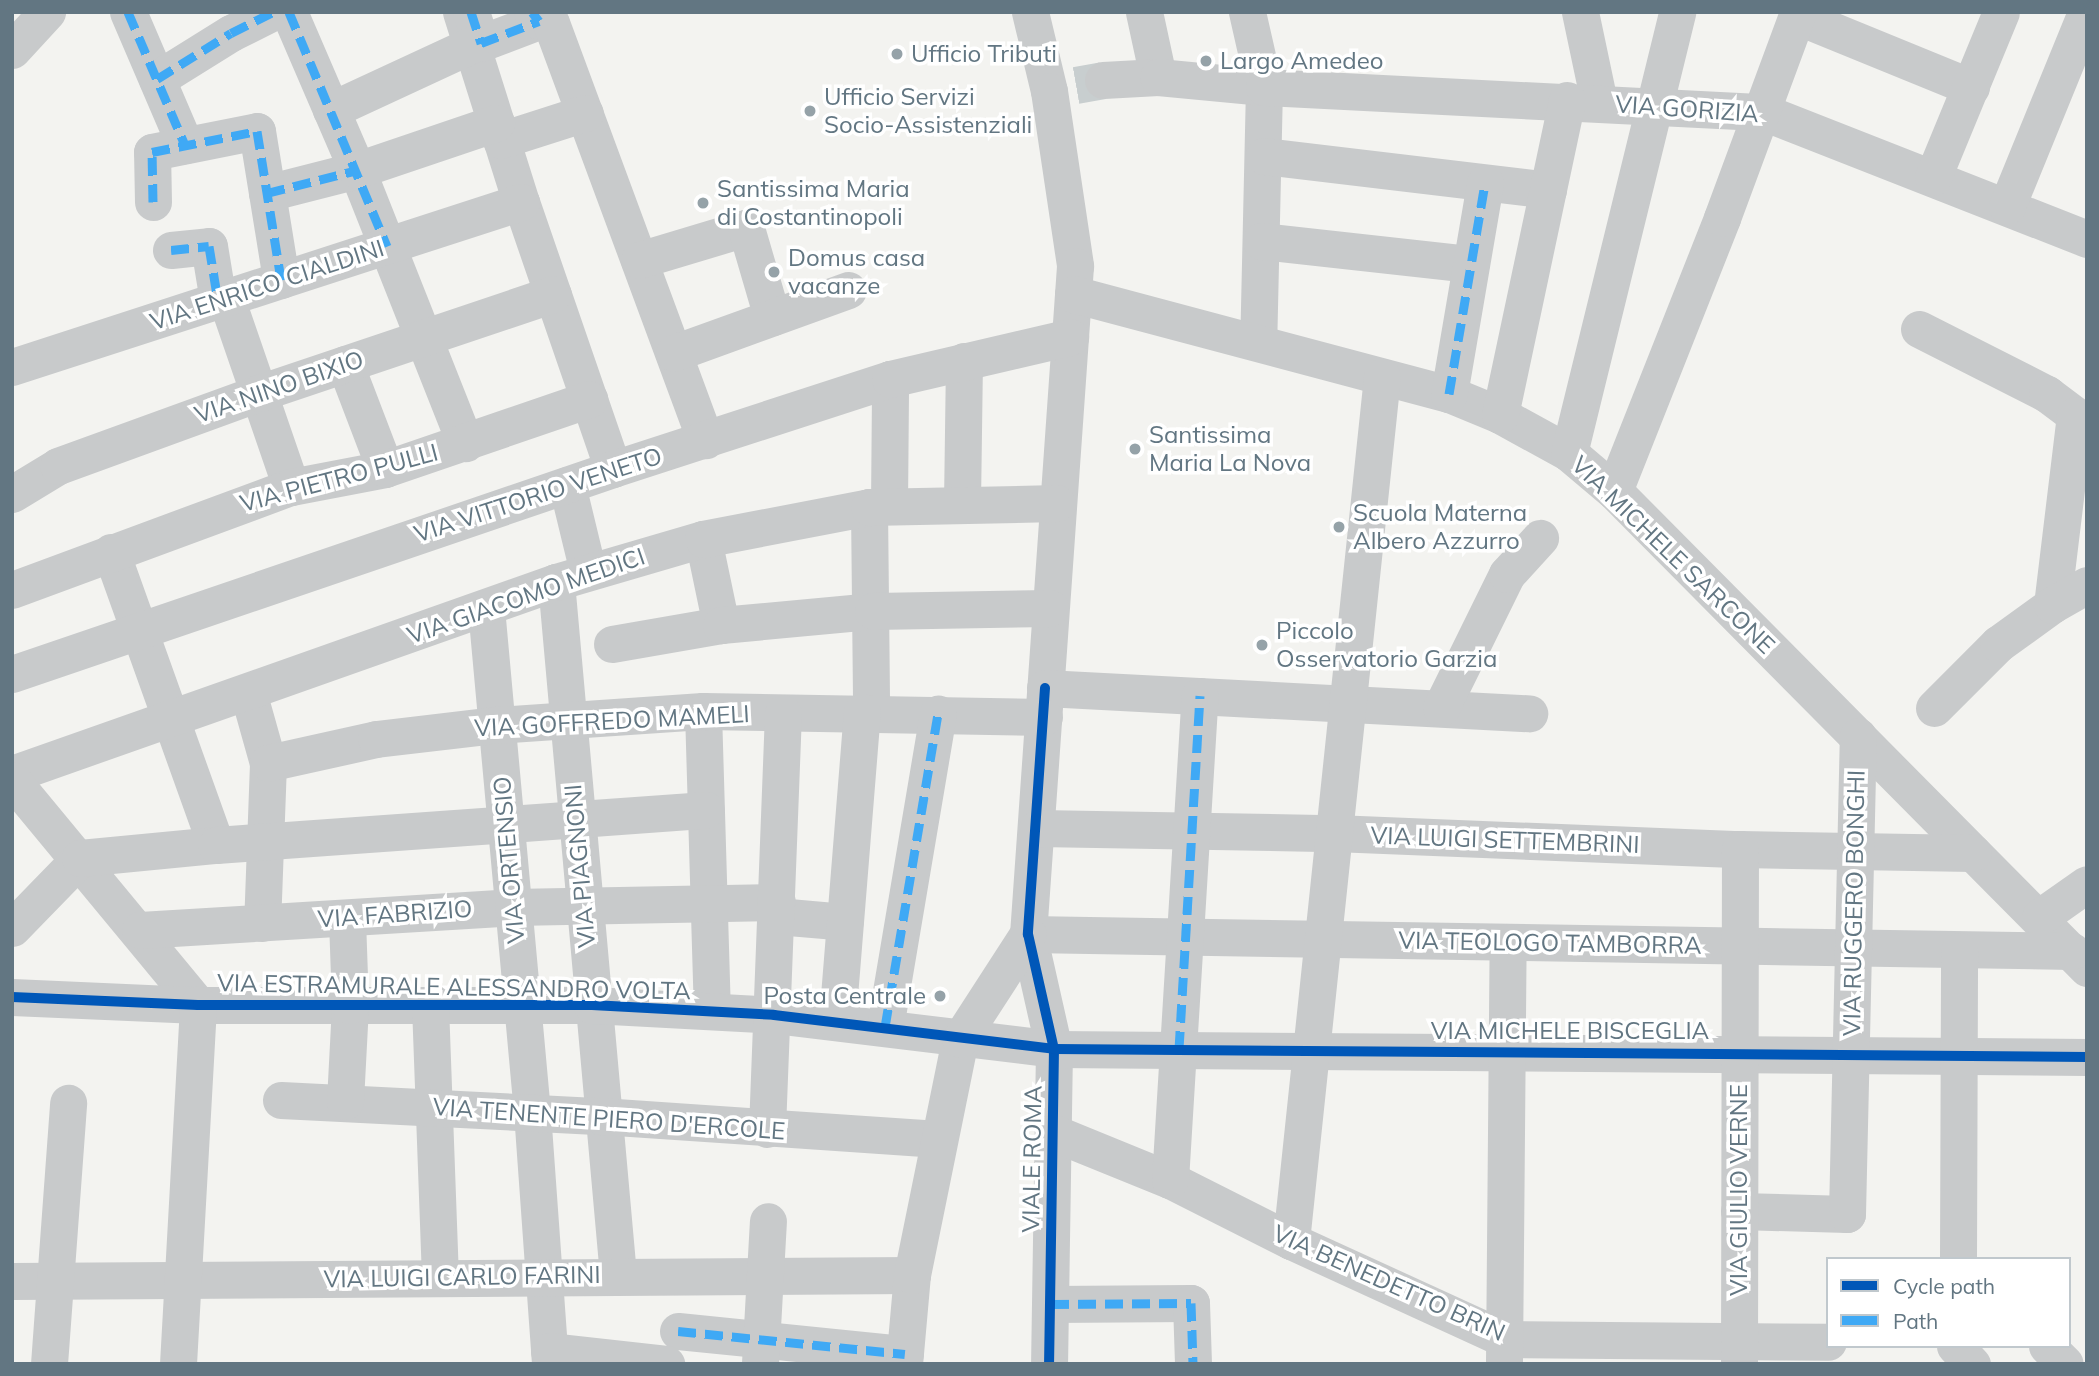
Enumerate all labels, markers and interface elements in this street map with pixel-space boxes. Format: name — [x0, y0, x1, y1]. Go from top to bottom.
place label: Ufficio Tributi — [911, 40, 1057, 68]
marker: Ufficio Tributi — [889, 46, 905, 62]
place label: Largo Amedeo — [1220, 47, 1383, 75]
marker: Largo Amedeo — [1198, 53, 1214, 69]
place label: Ufficio Servizi Socio-Assistenziali — [824, 83, 1032, 139]
street label: VIA GORIZIA — [1614, 90, 1760, 128]
marker: Ufficio Servizi Socio-Assistenziali — [802, 103, 818, 119]
place label: Santissima Maria di Costantinopoli — [717, 175, 910, 231]
marker: Santissima Maria di Costantinopoli — [695, 195, 711, 211]
street label: VIA ENRICO CIALDINI — [146, 234, 388, 336]
place label: Domus casa vacanze — [788, 244, 925, 300]
marker: Domus casa vacanze — [766, 264, 782, 280]
street label: VIA NINO BIXIO — [191, 345, 367, 429]
place label: Santissima Maria La Nova — [1149, 421, 1311, 477]
street label: VIA PIETRO PULLI — [237, 438, 441, 518]
street label: VIA VITTORIO VENETO — [411, 441, 665, 549]
marker: Santissima Maria La Nova — [1127, 441, 1143, 457]
street label: VIA MICHELE SARCONE — [1565, 450, 1781, 660]
place label: Scuola Materna Albero Azzurro — [1353, 499, 1527, 555]
marker: Scuola Materna Albero Azzurro — [1331, 519, 1347, 535]
street label: VIA GIACOMO MEDICI — [403, 542, 649, 650]
place label: Piccolo Osservatorio Garzia — [1276, 617, 1497, 673]
marker: Piccolo Osservatorio Garzia — [1254, 637, 1270, 653]
street label: VIA GOFFREDO MAMELI — [474, 699, 750, 743]
street label: VIA RUGGERO BONGHI — [1837, 770, 1871, 1036]
street label: VIA ORTENSIO — [487, 775, 531, 945]
street label: VIA PIAGNONI — [558, 783, 602, 949]
street label: VIA LUIGI SETTEMBRINI — [1370, 821, 1640, 859]
street label: VIA FABRIZIO — [317, 894, 473, 934]
street label: VIA TEOLOGO TAMBORRA — [1398, 926, 1702, 960]
street label: VIA ESTRAMURALE ALESSANDRO VOLTA — [217, 968, 691, 1006]
place label: Posta Centrale — [764, 982, 926, 1010]
marker: Posta Centrale — [932, 988, 948, 1004]
street label: VIA MICHELE BISCEGLIA — [1431, 1017, 1709, 1045]
street label: VIA GIULIO VERNE — [1725, 1084, 1753, 1296]
street label: VIALE ROMA — [1016, 1085, 1048, 1233]
street label: VIA TENENTE PIERO D'ERCOLE — [432, 1092, 786, 1146]
street label: VIA BENEDETTO BRIN — [1268, 1219, 1510, 1347]
legend — [1826, 1257, 2071, 1348]
street label: VIA LUIGI CARLO FARINI — [323, 1260, 601, 1294]
text: Cycle path — [1893, 1273, 1995, 1299]
text: Path — [1893, 1308, 1938, 1334]

